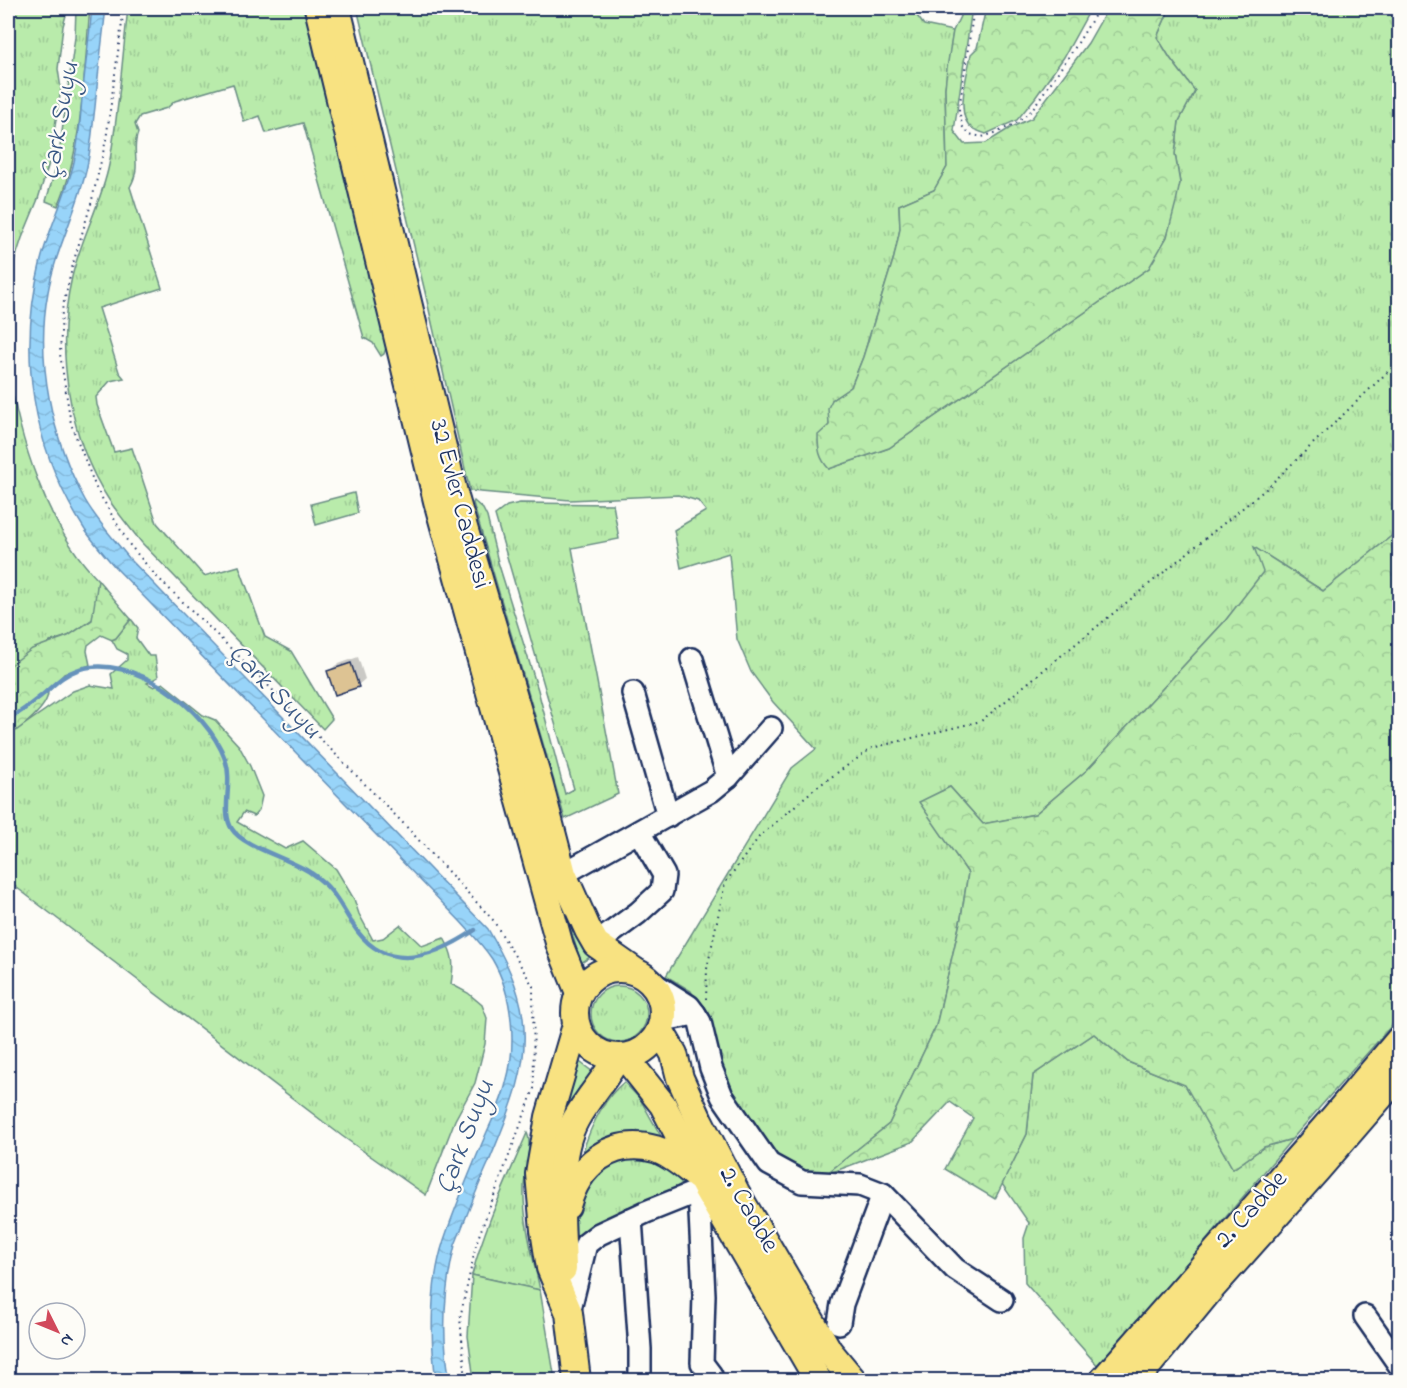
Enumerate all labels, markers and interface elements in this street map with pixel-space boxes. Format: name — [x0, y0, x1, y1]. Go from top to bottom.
water label: Çark Suyu — [31, 59, 91, 183]
street label: 32 Evler Caddesi — [418, 415, 500, 593]
water label: Çark Suyu — [218, 636, 330, 748]
water label: Çark Suyu — [426, 1074, 506, 1200]
street label: 2. Cadde — [708, 1160, 788, 1260]
street label: 2. Cadde — [1206, 1162, 1298, 1258]
north arrow — [27, 1301, 87, 1361]
text: N — [54, 1328, 79, 1352]

